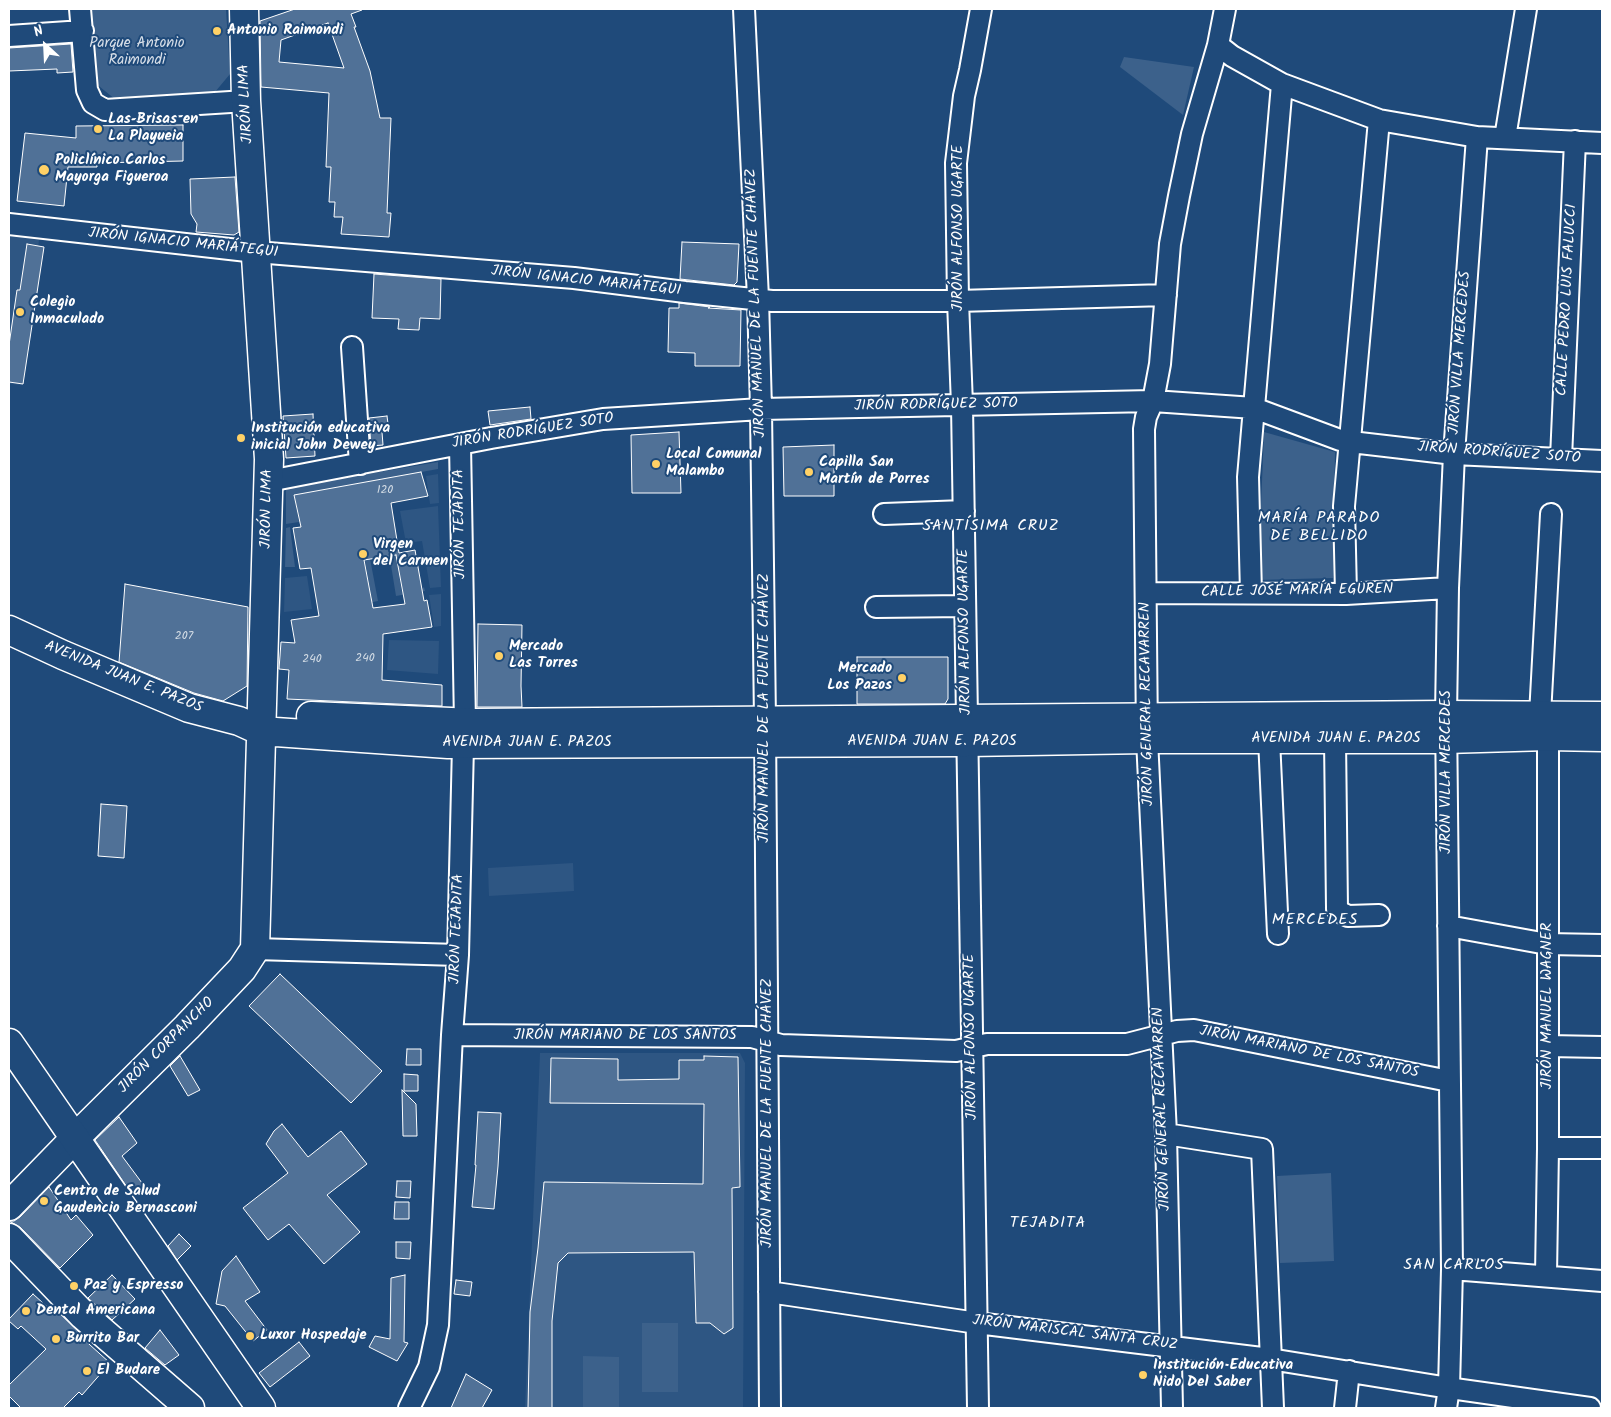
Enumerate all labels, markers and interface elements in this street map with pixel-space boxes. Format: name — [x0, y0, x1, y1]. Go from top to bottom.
north arrow — [20, 20, 70, 70]
text: N — [30, 20, 47, 43]
place label: Antonio Raimondi — [227, 22, 343, 40]
marker: Antonio Raimondi — [211, 25, 223, 37]
park label: Parque Antonio Raimondi — [89, 35, 185, 70]
street label: JIRÓN LIMA — [236, 64, 258, 144]
place label: Las Brisas en La Playueia — [108, 111, 198, 146]
marker: Las Brisas en La Playueia — [92, 123, 104, 135]
street label: JIRÓN ALFONSO UGARTE — [950, 145, 968, 311]
place label: Policlínico Carlos Mayorga Figueroa — [55, 152, 168, 187]
marker: Policlínico Carlos Mayorga Figueroa — [37, 163, 51, 177]
street label: JIRÓN MANUEL DE LA FUENTE CHÁVEZ — [743, 168, 771, 438]
street label: CALLE PEDRO LUIS FALUCCI — [1554, 203, 1582, 397]
street label: JIRÓN IGNACIO MARIÁTEGUI — [87, 225, 279, 263]
street label: JIRÓN IGNACIO MARIÁTEGUI — [490, 263, 682, 301]
street label: JIRÓN VILLA MERCEDES — [1446, 271, 1476, 435]
place label: Colegio Inmaculado — [30, 294, 104, 329]
marker: Colegio Inmaculado — [14, 306, 26, 318]
street label: JIRÓN RODRÍGUEZ SOTO — [854, 396, 1018, 416]
street label: JIRÓN RODRÍGUEZ SOTO — [451, 410, 615, 454]
place label: Institución educativa inicial John Dewey — [251, 420, 390, 455]
marker: Institución educativa inicial John Dewey — [235, 432, 247, 444]
street label: JIRÓN RODRÍGUEZ SOTO — [1417, 439, 1581, 469]
place label: Local Comunal Malambo — [666, 446, 761, 481]
place label: Capilla San Martín de Porres — [819, 454, 930, 489]
marker: Local Comunal Malambo — [650, 458, 662, 470]
marker: Capilla San Martín de Porres — [803, 466, 815, 478]
street label: JIRÓN LIMA — [258, 469, 278, 549]
street label: JIRÓN TEJADITA — [451, 469, 471, 579]
house number: 120 — [377, 484, 393, 498]
district label: MARÍA PARADO DE BELLIDO — [1256, 509, 1382, 547]
district label: SANTÍSIMA CRUZ — [921, 517, 1061, 537]
place label: Virgen del Carmen — [373, 536, 448, 571]
marker: Virgen del Carmen — [357, 548, 369, 560]
street label: JIRÓN ALFONSO UGARTE — [956, 549, 976, 715]
street label: JIRÓN MANUEL DE LA FUENTE CHÁVEZ — [756, 573, 774, 843]
street label: CALLE JOSÉ MARÍA EGUREN — [1201, 581, 1393, 603]
street label: JIRÓN GENERAL RECAVARREN — [1137, 602, 1159, 806]
house number: 207 — [175, 630, 193, 644]
street label: AVENIDA JUAN E. PAZOS — [41, 638, 205, 718]
place label: Mercado Las Torres — [509, 638, 578, 673]
marker: Mercado Las Torres — [493, 650, 505, 662]
house number: 240 — [355, 652, 375, 666]
house number: 240 — [302, 653, 322, 667]
place label: Mercado Los Pazos — [827, 660, 892, 695]
marker: Mercado Los Pazos — [896, 672, 908, 684]
street label: JIRÓN VILLA MERCEDES — [1438, 690, 1456, 854]
street label: AVENIDA JUAN E. PAZOS — [1252, 730, 1420, 748]
street label: AVENIDA JUAN E. PAZOS — [848, 733, 1016, 751]
street label: AVENIDA JUAN E. PAZOS — [443, 734, 611, 752]
street label: JIRÓN TEJADITA — [447, 874, 469, 984]
district label: MERCEDES — [1271, 911, 1359, 931]
street label: JIRÓN MANUEL WAGNER — [1539, 923, 1557, 1089]
street label: JIRÓN ALFONSO UGARTE — [962, 954, 982, 1120]
street label: JIRÓN MANUEL DE LA FUENTE CHÁVEZ — [759, 978, 777, 1248]
street label: JIRÓN CORPANCHO — [115, 994, 219, 1098]
street label: JIRÓN GENERAL RECAVARREN — [1150, 1007, 1176, 1211]
street label: JIRÓN MARIANO DE LOS SANTOS — [1198, 1023, 1420, 1083]
street label: JIRÓN MARIANO DE LOS SANTOS — [514, 1027, 736, 1045]
place label: Centro de Salud Gaudencio Bernasconi — [54, 1183, 197, 1218]
marker: Centro de Salud Gaudencio Bernasconi — [38, 1195, 50, 1207]
district label: TEJADITA — [1009, 1214, 1087, 1234]
district label: SAN CARLOS — [1402, 1256, 1506, 1276]
place label: Paz y Espresso — [84, 1277, 183, 1295]
marker: Paz y Espresso — [68, 1280, 80, 1292]
place label: Dental Americana — [36, 1302, 155, 1320]
marker: Dental Americana — [20, 1305, 32, 1317]
street label: JIRÓN MARISCAL SANTA CRUZ — [971, 1312, 1179, 1356]
place label: Luxor Hospedaje — [260, 1327, 367, 1345]
place label: Burrito Bar — [66, 1330, 139, 1348]
marker: Luxor Hospedaje — [244, 1330, 256, 1342]
marker: Burrito Bar — [50, 1333, 62, 1345]
place label: Institución Educativa Nido Del Saber — [1153, 1357, 1293, 1392]
place label: El Budare — [97, 1362, 160, 1380]
marker: El Budare — [81, 1365, 93, 1377]
marker: Institución Educativa Nido Del Saber — [1137, 1369, 1149, 1381]

